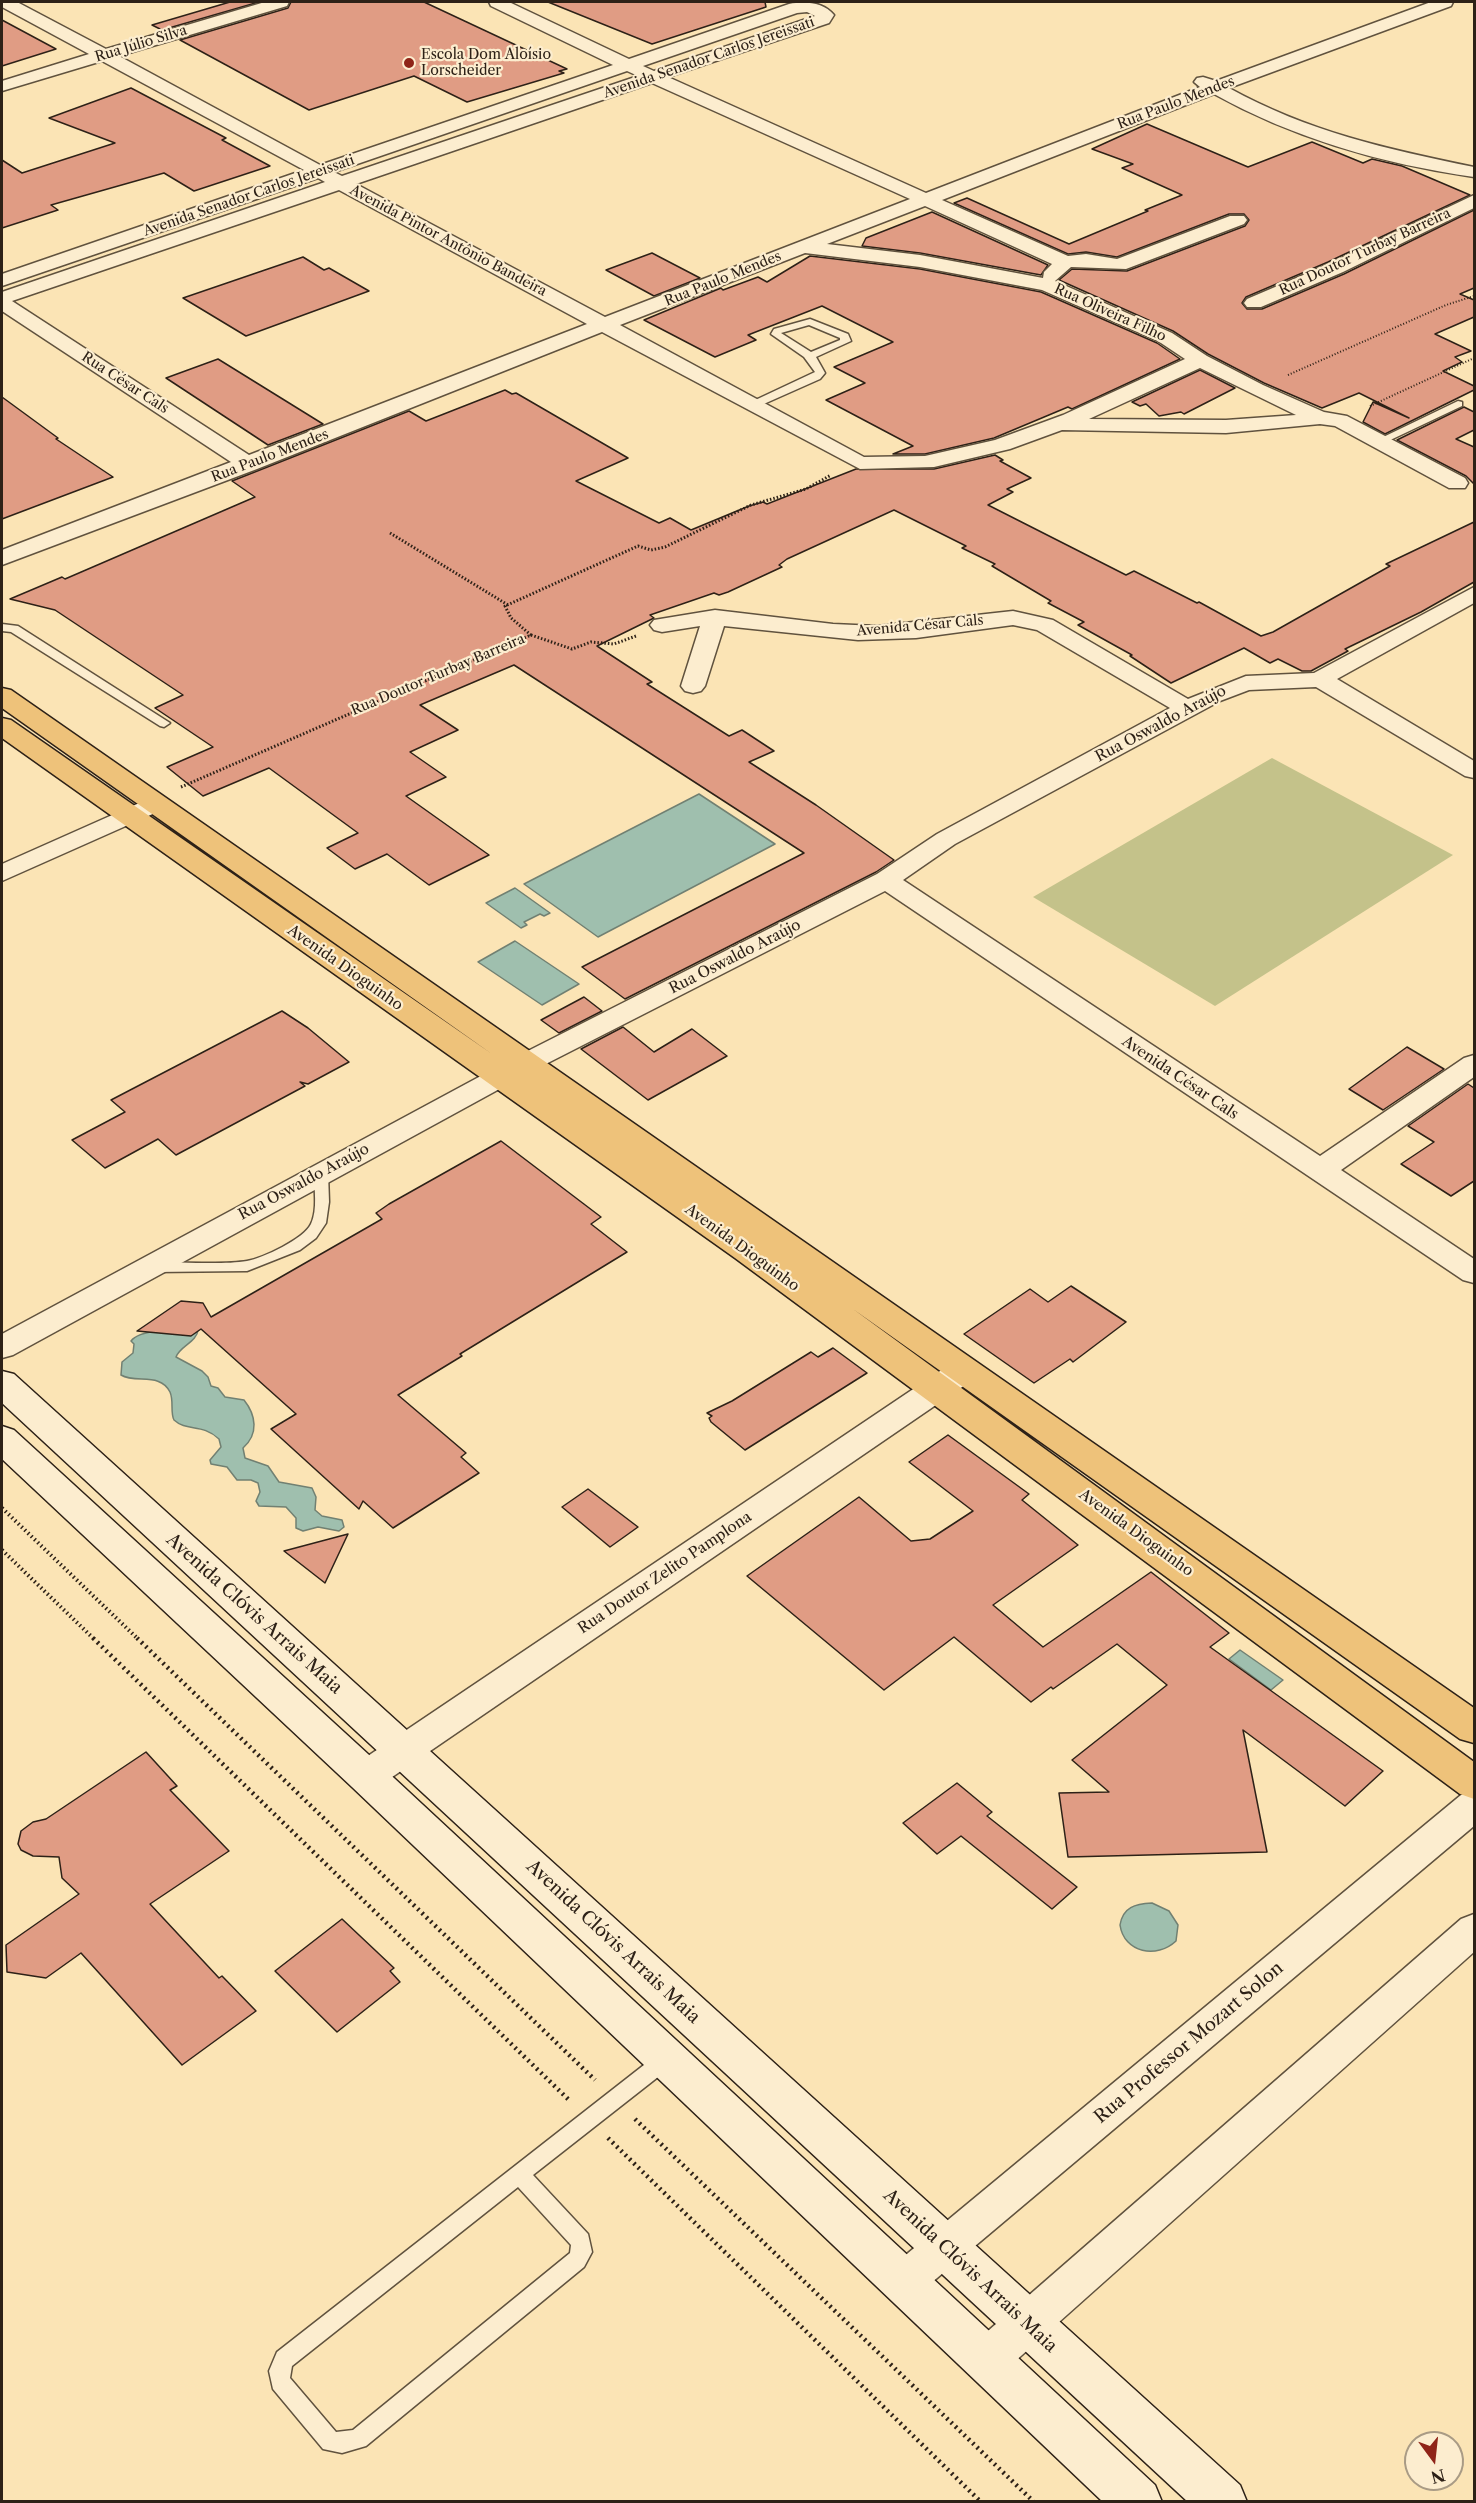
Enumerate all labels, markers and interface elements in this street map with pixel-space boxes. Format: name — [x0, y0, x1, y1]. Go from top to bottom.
street label: Avenida Senador Carlos Jereissati — [601, 14, 817, 102]
street label: Rua Júlio Silva — [93, 22, 189, 66]
place label: Escola Dom Aloísio Lorscheider — [421, 47, 551, 80]
marker: Escola Dom Aloísio Lorscheider — [402, 56, 416, 70]
street label: Rua Paulo Mendes — [1115, 73, 1237, 133]
street label: Avenida Senador Carlos Jereissati — [141, 152, 357, 240]
street label: Avenida Pintor Antônio Bandeira — [347, 182, 549, 300]
street label: Rua Doutor Turbay Barreira — [1277, 205, 1453, 299]
street label: Rua Paulo Mendes — [662, 248, 784, 310]
street label: Rua Oliveira Filho — [1051, 281, 1169, 345]
street label: Rua César Cals — [78, 349, 172, 417]
street label: Rua Paulo Mendes — [209, 426, 331, 486]
street label: Avenida César Cals — [856, 612, 984, 640]
street label: Rua Doutor Turbay Barreira — [349, 631, 527, 719]
street label: Rua Oswaldo Araújo — [1093, 682, 1229, 766]
street label: Rua Oswaldo Araújo — [666, 916, 804, 998]
street label: Avenida Dioguinho — [284, 921, 406, 1015]
street label: Avenida César Cals — [1118, 1032, 1242, 1124]
street label: Rua Oswaldo Araújo — [236, 1140, 372, 1224]
street label: Avenida Dioguinho — [681, 1200, 803, 1296]
street label: Avenida Dioguinho — [1075, 1485, 1197, 1581]
street label: Rua Doutor Zelito Pamplona — [575, 1508, 755, 1638]
street label: Avenida Clóvis Arrais Maia — [161, 1529, 347, 1699]
street label: Avenida Clóvis Arrais Maia — [522, 1856, 704, 2028]
street label: Rua Professor Mozart Solon — [1090, 1958, 1288, 2128]
street label: Avenida Clóvis Arrais Maia — [879, 2185, 1061, 2357]
north arrow — [1404, 2431, 1464, 2491]
text: N — [1429, 2465, 1447, 2488]

